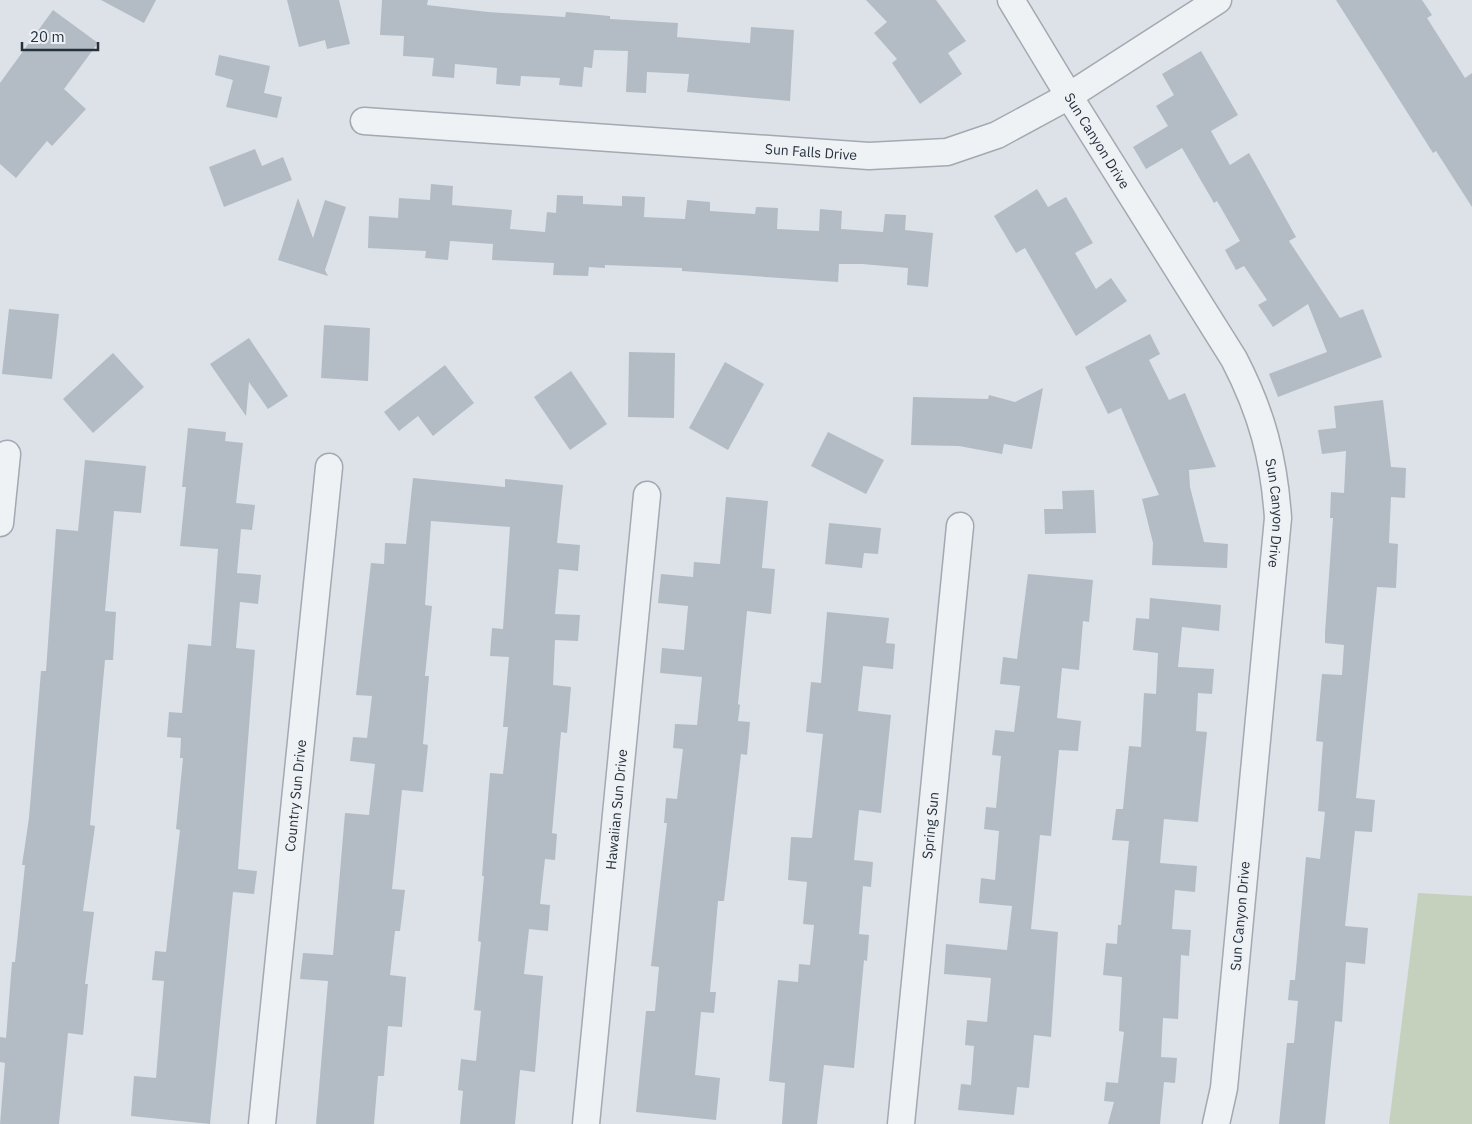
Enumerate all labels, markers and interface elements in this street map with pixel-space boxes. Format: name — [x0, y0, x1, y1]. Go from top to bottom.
scale bar — [22, 20, 99, 52]
text: 20 m — [30, 27, 65, 46]
street label: Sun Canyon Drive — [1060, 89, 1134, 192]
street label: Sun Falls Drive — [764, 140, 858, 164]
street label: Sun Canyon Drive — [1261, 457, 1287, 569]
street label: Country Sun Drive — [281, 738, 310, 853]
street label: Hawaiian Sun Drive — [602, 748, 631, 871]
street label: Spring Sun — [918, 791, 943, 860]
street label: Sun Canyon Drive — [1226, 860, 1254, 972]

